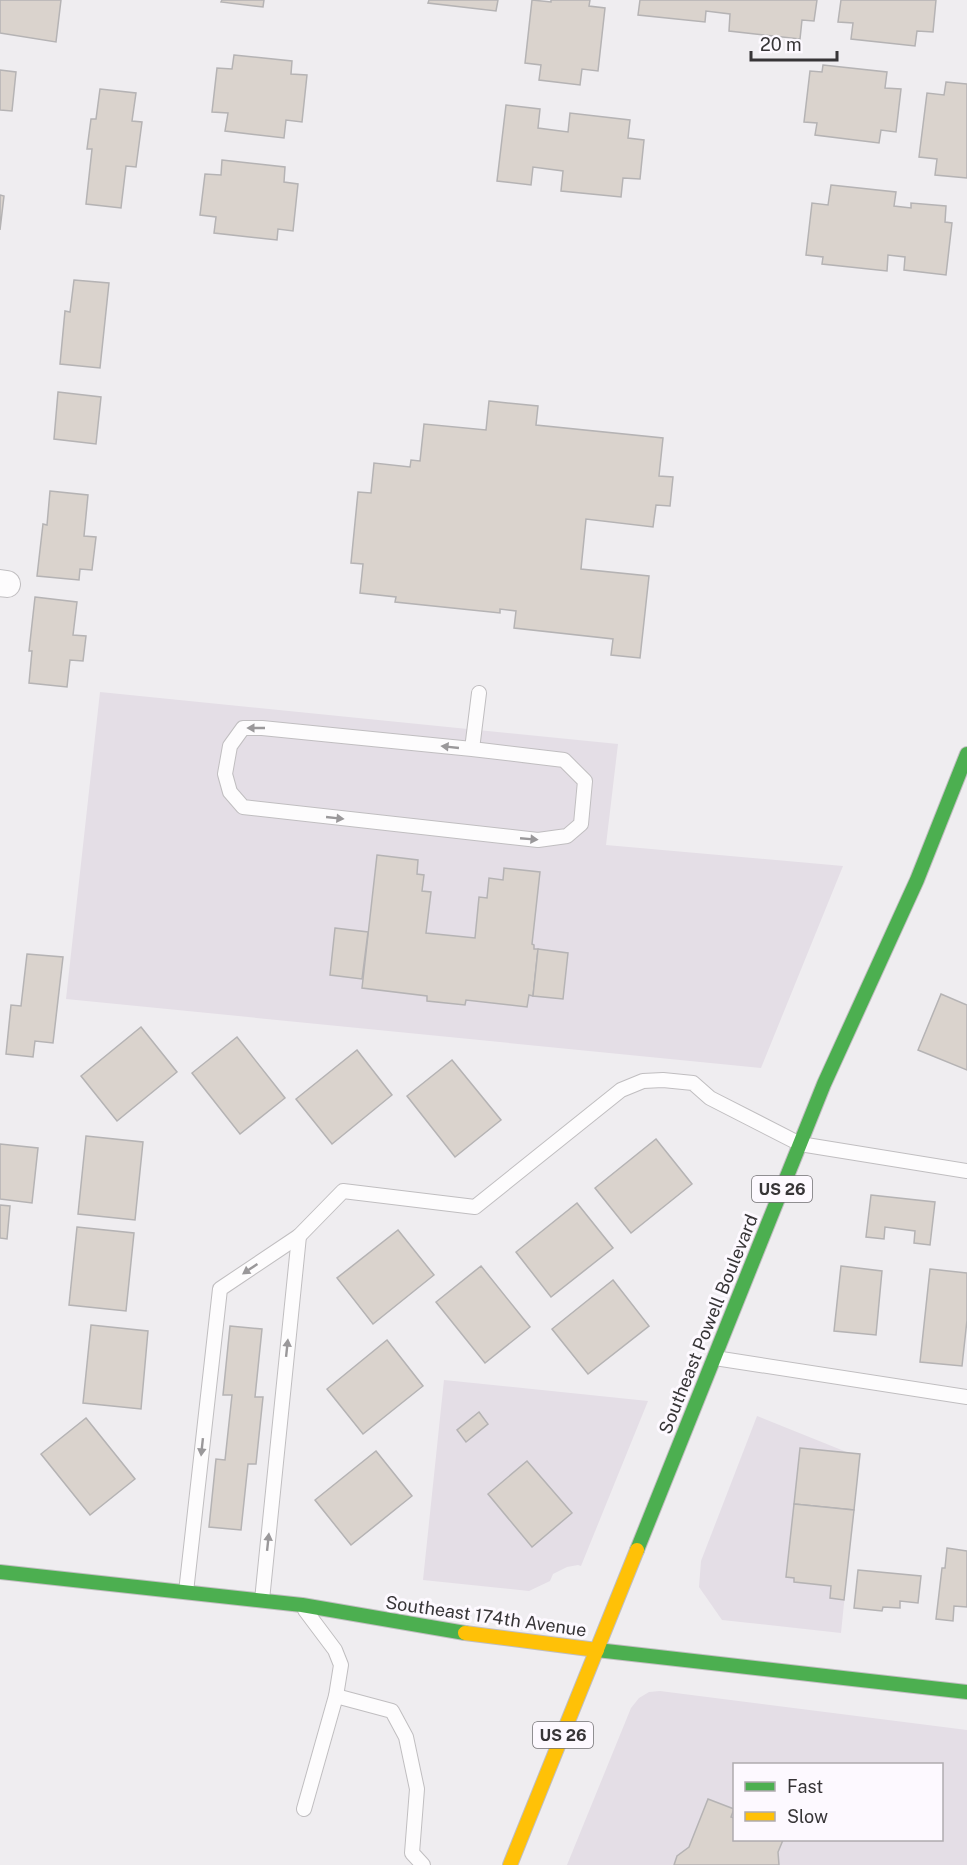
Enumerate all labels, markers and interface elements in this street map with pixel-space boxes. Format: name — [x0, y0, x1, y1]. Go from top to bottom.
scale bar — [751, 24, 836, 62]
text: 20 m — [760, 34, 802, 55]
one-way arrow — [246, 723, 265, 733]
one-way arrow — [440, 742, 459, 752]
one-way arrow — [326, 813, 345, 822]
one-way arrow — [520, 834, 539, 844]
road number: US 26 — [752, 1176, 812, 1202]
street label: Southeast Powell Boulevard — [654, 1211, 762, 1437]
one-way arrow — [242, 1263, 258, 1274]
one-way arrow — [282, 1339, 292, 1358]
one-way arrow — [198, 1438, 207, 1457]
one-way arrow — [263, 1533, 273, 1552]
street label: Southeast 174th Avenue — [384, 1591, 588, 1641]
road number: US 26 — [533, 1722, 593, 1748]
legend — [733, 1763, 943, 1841]
text: Fast — [787, 1776, 823, 1797]
text: Slow — [787, 1806, 828, 1827]

